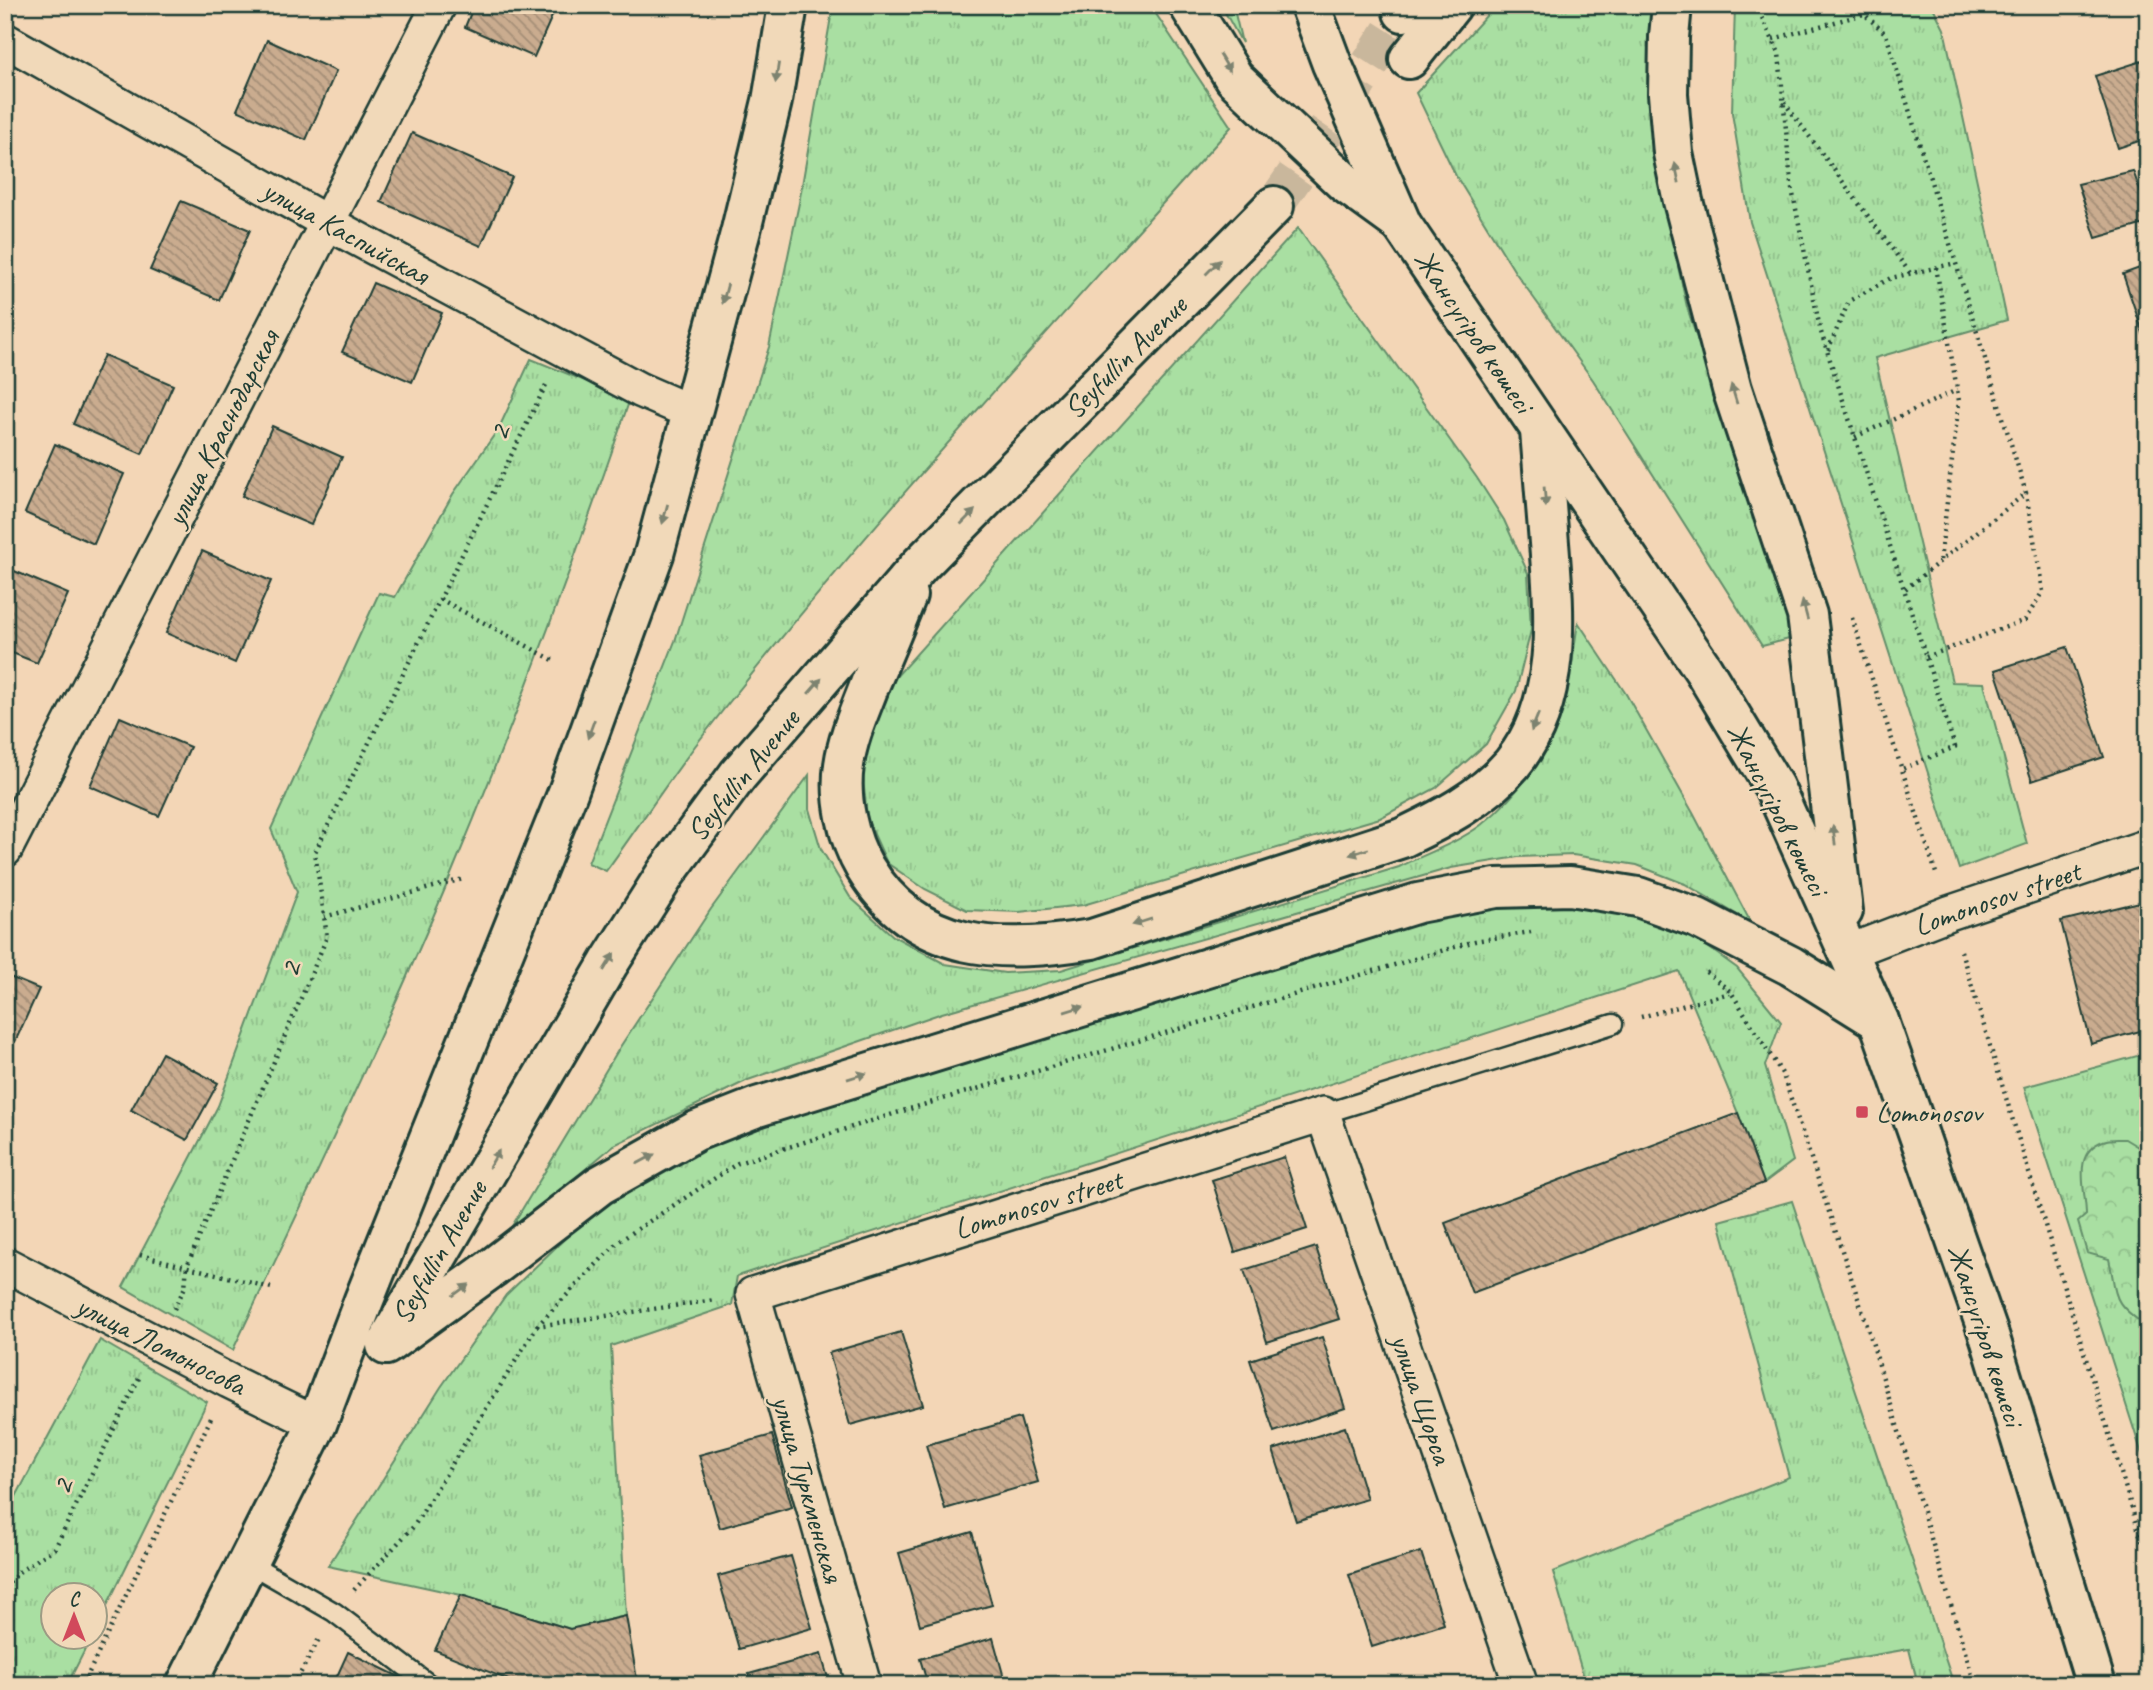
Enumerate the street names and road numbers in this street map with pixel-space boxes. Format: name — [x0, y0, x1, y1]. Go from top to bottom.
street label: улица Каспийская — [254, 170, 438, 295]
street label: Жансүгіров көшесі — [1405, 242, 1544, 423]
street label: Seyfullin Avenue — [1055, 286, 1196, 427]
street label: улица Краснодарская — [155, 321, 289, 534]
street label: 2 — [479, 415, 520, 446]
street label: Seyfullin Avenue — [678, 699, 809, 849]
street label: Жансүгіров көшесі — [1718, 716, 1839, 905]
street label: Lomonosov street — [1909, 851, 2088, 944]
street label: 2 — [270, 953, 311, 983]
street label: Lomonosov street — [950, 1160, 1129, 1248]
street label: Seyfullin Avenue — [383, 1172, 496, 1331]
street label: Жансүгіров көшесі — [1939, 1239, 2034, 1434]
street label: улица Ломоносова — [68, 1285, 254, 1405]
street label: улица Щорса — [1381, 1327, 1463, 1471]
street label: улица Туркменская — [763, 1389, 853, 1588]
street label: 2 — [42, 1469, 83, 1500]

